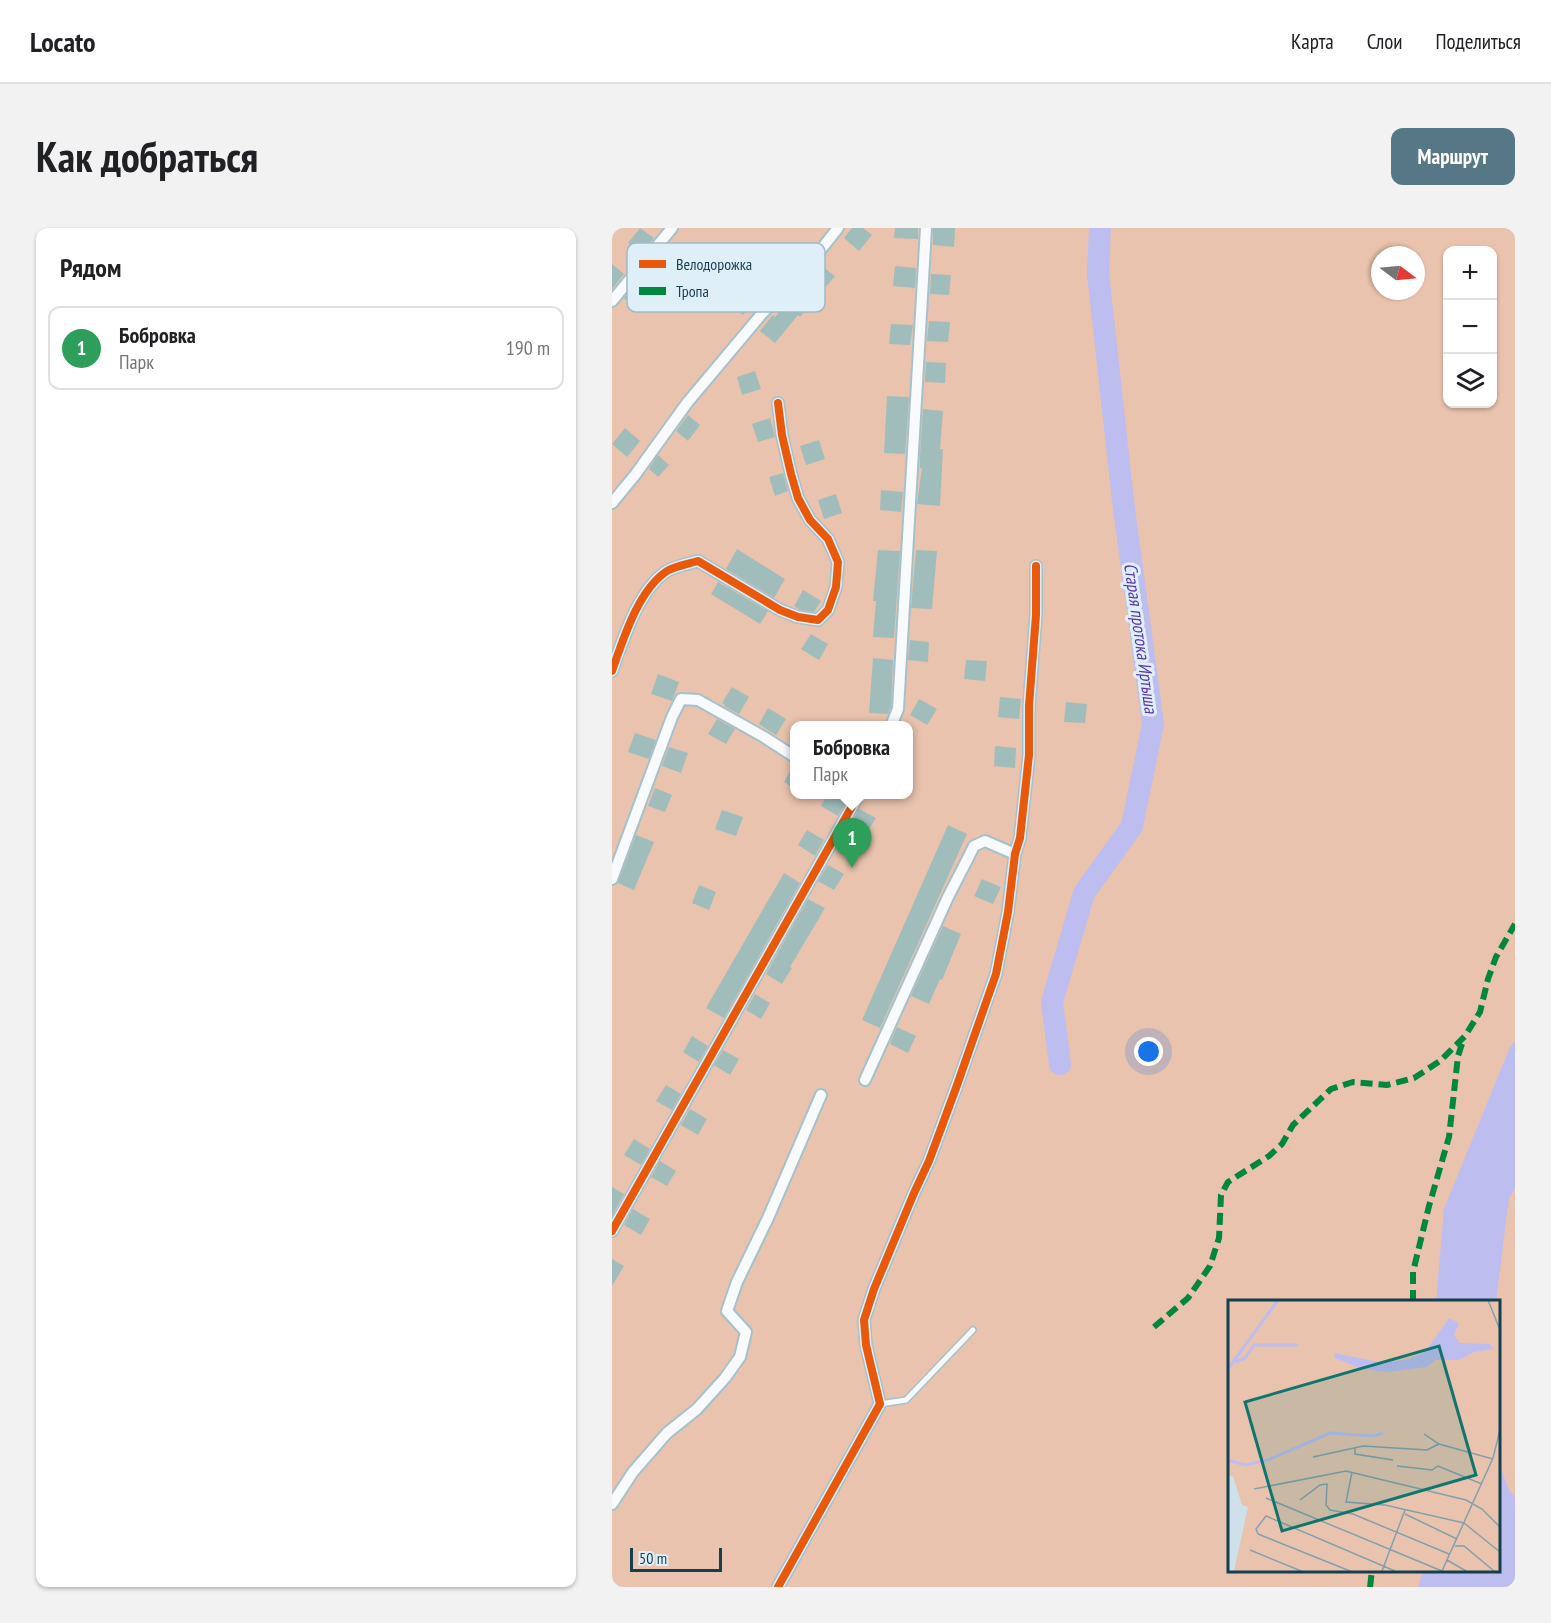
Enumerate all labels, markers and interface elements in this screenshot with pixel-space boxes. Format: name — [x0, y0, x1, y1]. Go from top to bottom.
text: Locato — [30, 23, 96, 60]
text: Карта — [1291, 28, 1334, 55]
text: Слои — [1367, 28, 1402, 55]
text: Поделиться — [1435, 28, 1521, 55]
button: Маршрут — [1391, 128, 1515, 185]
text: Как добраться — [36, 129, 258, 184]
legend — [627, 243, 825, 312]
north arrow — [1371, 246, 1425, 300]
map controls — [1443, 246, 1497, 408]
button: + — [1443, 246, 1497, 300]
text: Рядом — [60, 251, 121, 284]
text: Велодорожка — [676, 254, 752, 274]
text: Тропа — [676, 281, 709, 301]
button: − — [1443, 300, 1497, 354]
text: Бобровка — [119, 321, 196, 349]
text: 1 — [77, 335, 86, 361]
text: 190 m — [506, 335, 550, 361]
text: Парк — [119, 349, 154, 375]
button: layers — [1443, 354, 1497, 408]
water label: Старая протока Иртыша — [1119, 561, 1163, 715]
popup — [790, 721, 913, 799]
text: Бобровка — [813, 733, 890, 761]
text: Парк — [813, 761, 848, 787]
pin: 1 — [832, 818, 872, 868]
your location — [1134, 1037, 1163, 1066]
inset map — [1228, 1300, 1500, 1572]
scale bar — [630, 1545, 722, 1572]
text: 50 m — [639, 1548, 667, 1568]

